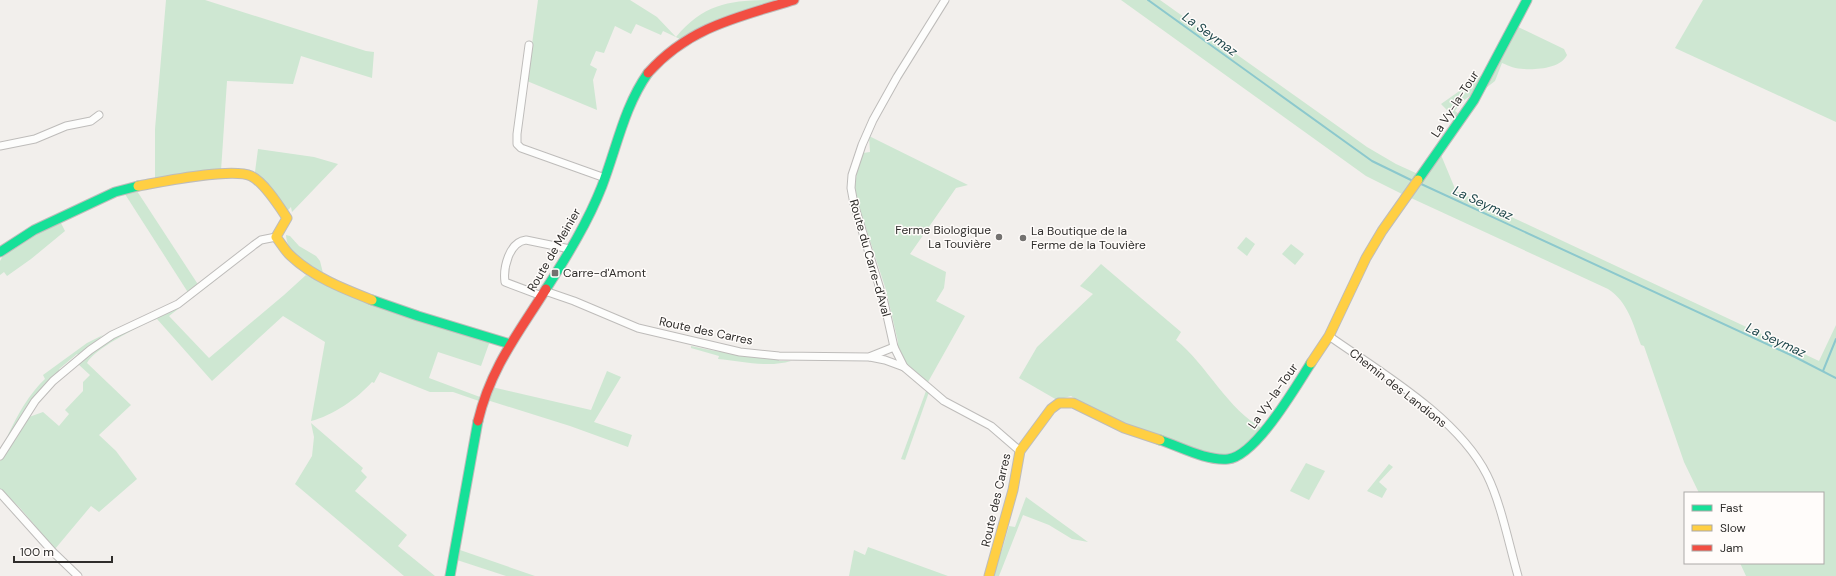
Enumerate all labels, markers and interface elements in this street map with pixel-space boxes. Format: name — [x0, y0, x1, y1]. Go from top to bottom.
water label: La Seymaz — [1179, 8, 1242, 60]
street label: La Vy-la-Tour — [1427, 67, 1483, 140]
water label: La Seymaz — [1450, 182, 1517, 225]
street label: Route du Carre-d'Aval — [846, 198, 894, 318]
street label: Route de Meinier — [524, 205, 585, 295]
place label: Ferme Biologique La Touvière — [895, 222, 991, 252]
place label: La Boutique de la Ferme de la Touvière — [1031, 223, 1146, 253]
marker: Ferme Biologique La Touvière — [994, 232, 1004, 242]
marker: La Boutique de la Ferme de la Touvière — [1018, 233, 1028, 243]
place label: Carre-d'Amont — [563, 265, 646, 281]
marker: Carre-d'Amont — [550, 268, 560, 278]
street label: Route des Carres — [658, 313, 754, 349]
water label: La Seymaz — [1743, 319, 1810, 362]
street label: Chemin des Landions — [1346, 345, 1450, 431]
street label: La Vy-la-Tour — [1245, 360, 1302, 432]
street label: Route des Carres — [977, 452, 1015, 548]
legend — [1684, 492, 1824, 564]
text: Fast — [1720, 500, 1743, 516]
text: Slow — [1720, 520, 1746, 536]
scale bar — [14, 538, 112, 564]
text: Jam — [1720, 540, 1743, 556]
text: 100 m — [20, 544, 54, 560]

